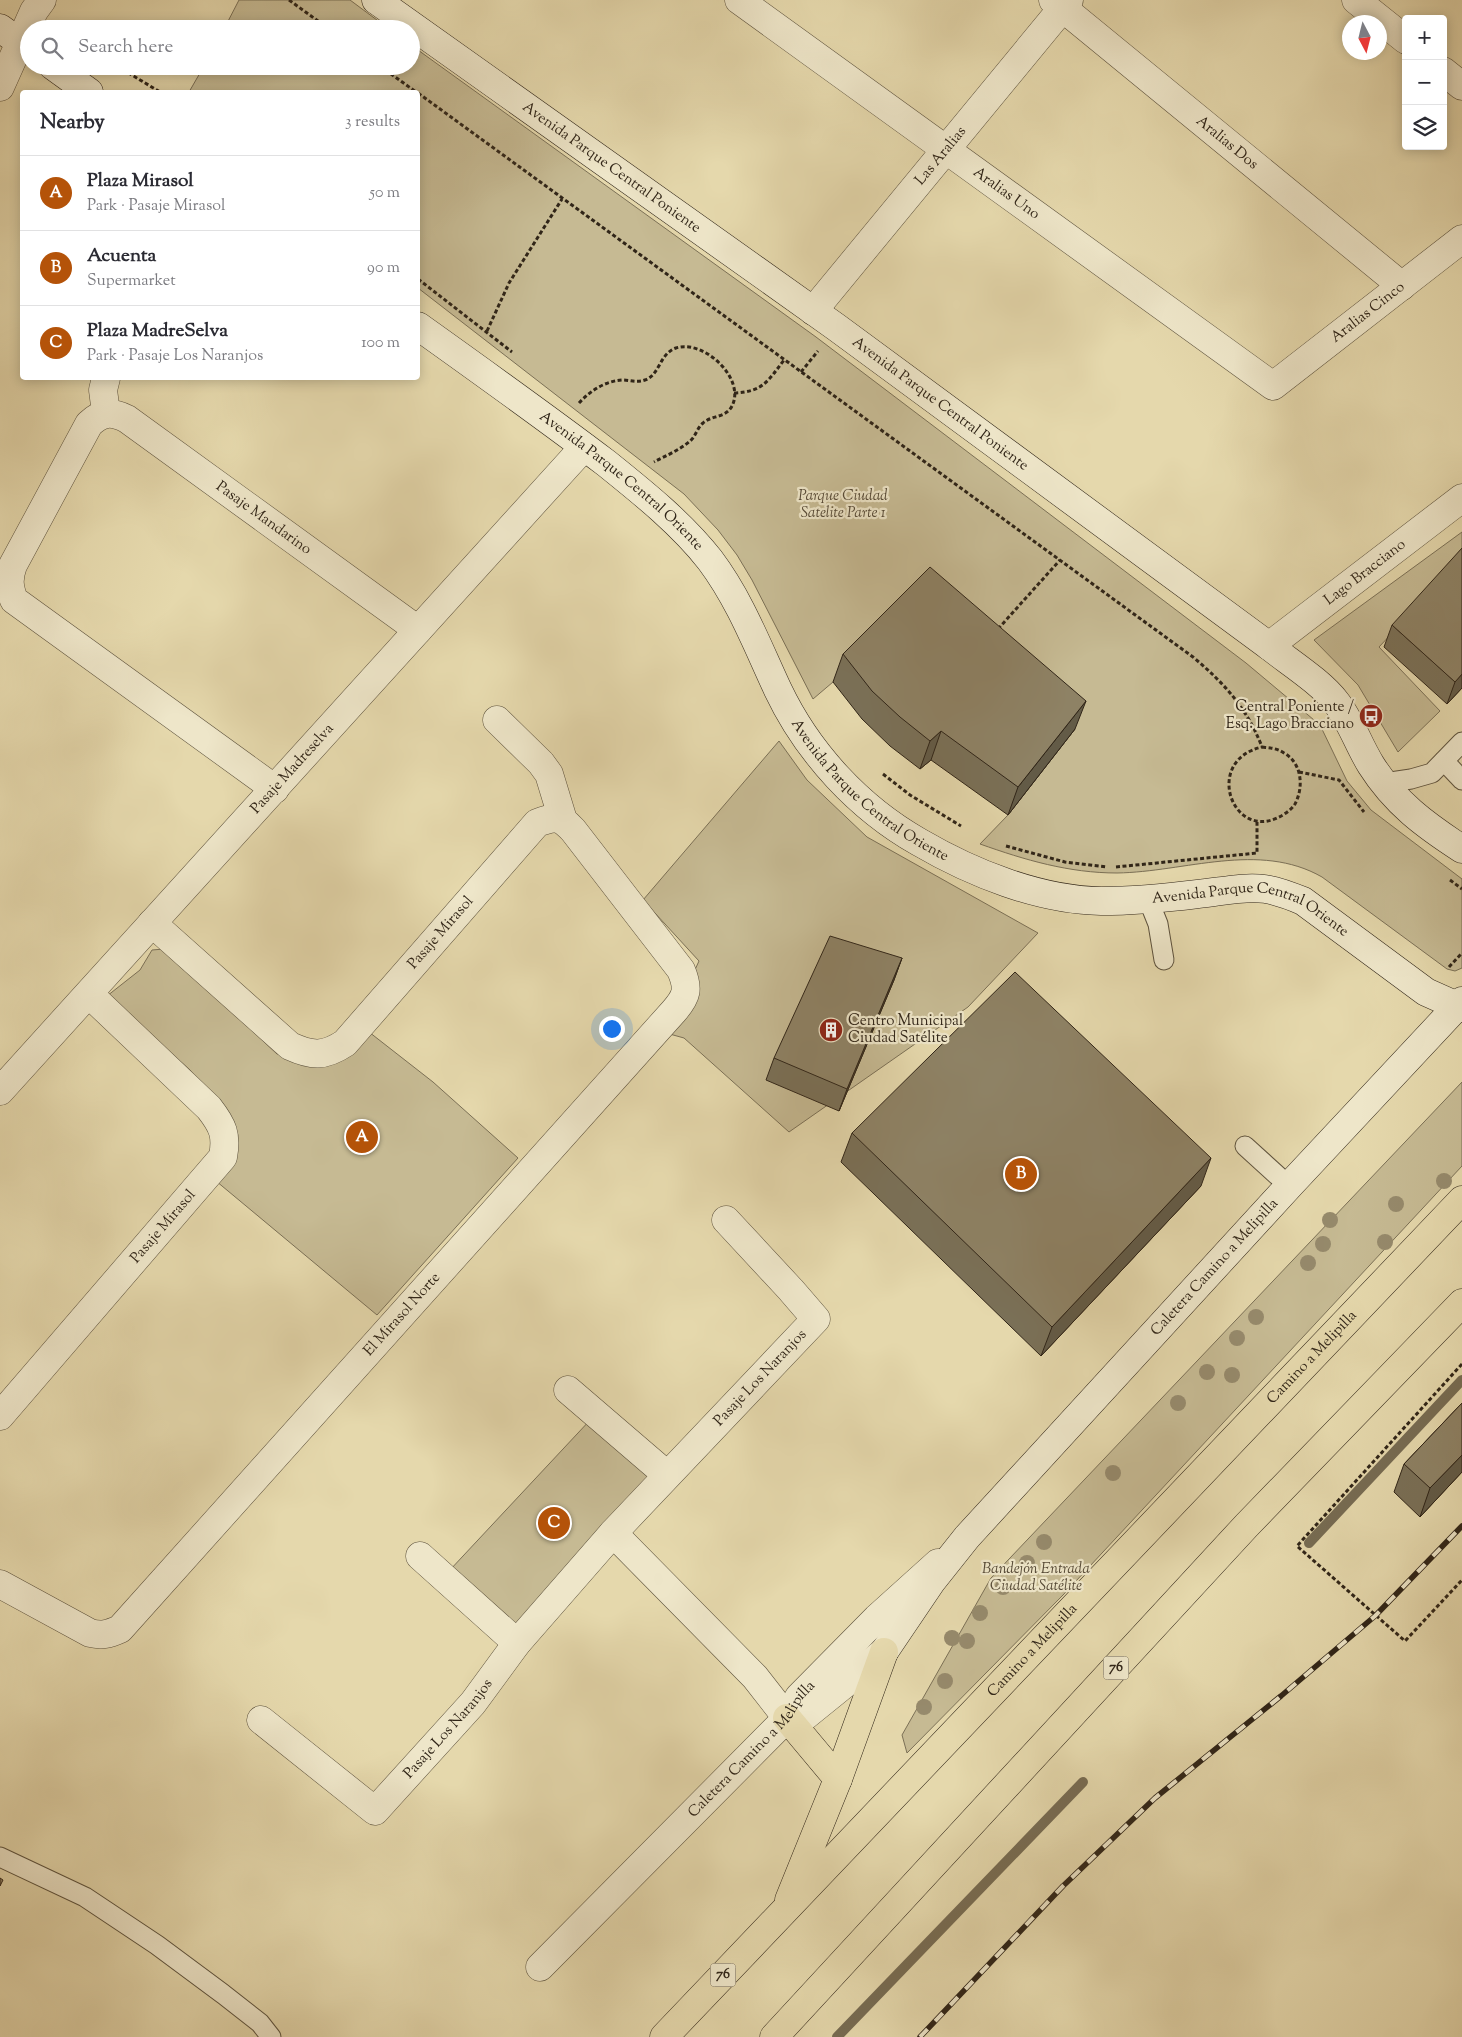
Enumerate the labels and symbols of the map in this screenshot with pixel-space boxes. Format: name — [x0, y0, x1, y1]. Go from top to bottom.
north arrow — [1342, 15, 1387, 60]
street label: Avenida Parque Central Poniente — [518, 97, 705, 238]
street label: Aralias Dos — [1191, 111, 1263, 175]
street label: Las Aralias — [910, 122, 971, 190]
street label: Aralias Uno — [969, 162, 1044, 225]
street label: Aralias Cinco — [1326, 277, 1409, 348]
street label: Avenida Parque Central Poniente — [848, 332, 1033, 476]
street label: Avenida Parque Central Oriente — [535, 406, 708, 555]
street label: Pasaje Mandarino — [211, 476, 316, 560]
park label: Parque Ciudad Satelite Parte 1 — [798, 486, 888, 524]
street label: Lago Bracciano — [1320, 534, 1410, 610]
place label: Central Poniente / Esq. Lago Bracciano — [1226, 697, 1354, 735]
bus stop icon: Central Poniente / Esq. Lago Bracciano — [1358, 703, 1384, 729]
street label: Avenida Parque Central Oriente — [786, 715, 952, 867]
street label: Pasaje Madreselva — [246, 719, 339, 819]
street label: Avenida Parque Central Oriente — [1151, 878, 1353, 942]
street label: Pasaje Mirasol — [403, 892, 479, 974]
place label: Centro Municipal Ciudad Satélite — [848, 1011, 963, 1049]
your location — [599, 1016, 625, 1042]
building icon: Centro Municipal Ciudad Satélite — [818, 1017, 844, 1043]
pin: A — [346, 1118, 378, 1156]
pin: B — [1005, 1155, 1037, 1193]
street label: Pasaje Mirasol — [125, 1185, 201, 1268]
street label: Caletera Camino a Melipilla — [1146, 1194, 1283, 1341]
street label: El Mirasol Norte — [359, 1268, 445, 1361]
street label: Camino a Melipilla — [1262, 1306, 1362, 1409]
street label: Pasaje Los Naranjos — [709, 1325, 811, 1431]
pin: C — [538, 1504, 570, 1542]
park label: Bandejón Entrada Ciudad Satélite — [982, 1559, 1090, 1597]
street label: Camino a Melipilla — [983, 1599, 1082, 1702]
road number: 76 — [1104, 1656, 1128, 1680]
street label: Pasaje Los Naranjos — [399, 1674, 498, 1783]
street label: Caletera Camino a Melipilla — [683, 1676, 820, 1823]
road number: 76 — [710, 1964, 736, 1986]

